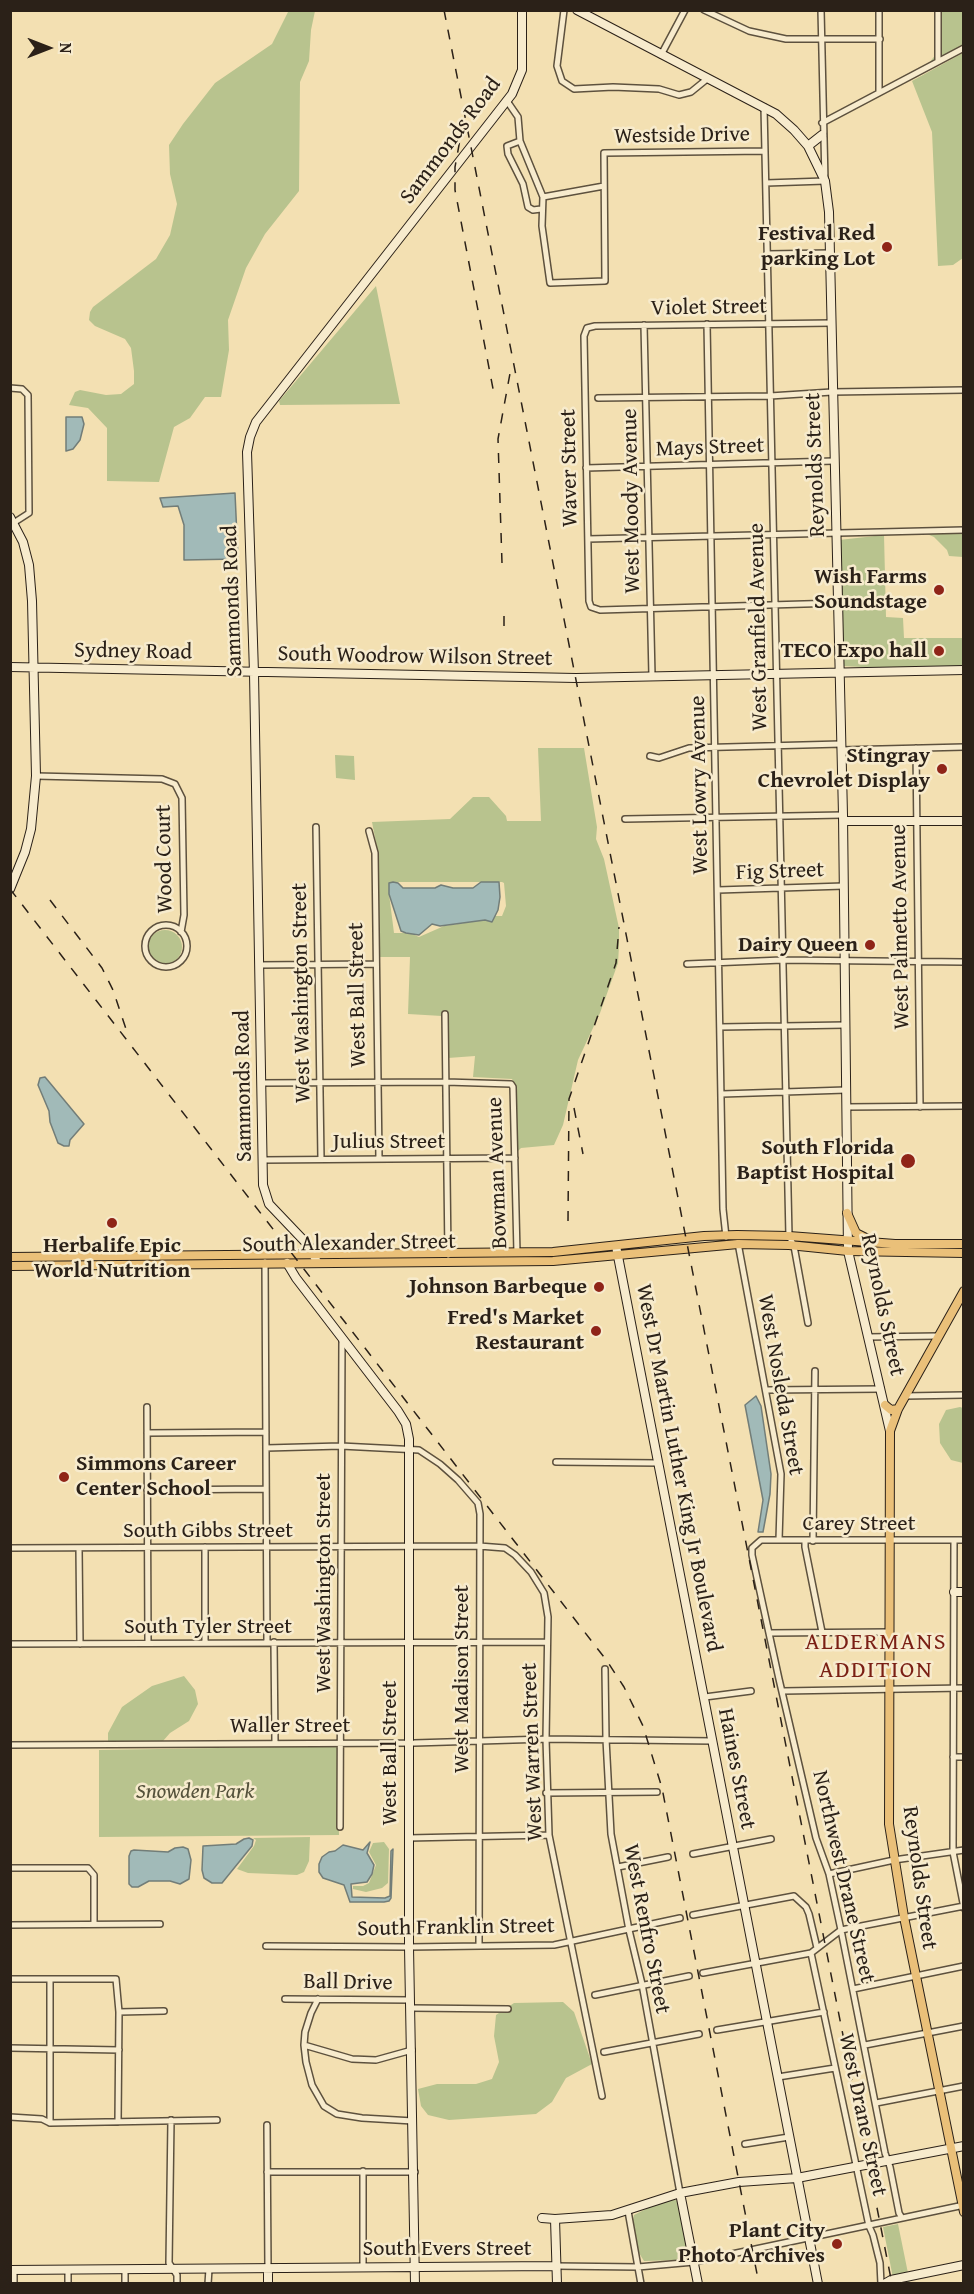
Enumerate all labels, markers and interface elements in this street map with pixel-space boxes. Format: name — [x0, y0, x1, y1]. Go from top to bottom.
north arrow — [18, 18, 78, 78]
text: N — [54, 43, 78, 53]
street label: Sammonds Road — [395, 72, 507, 210]
street label: Westside Drive — [614, 122, 750, 150]
place label: Festival Red parking Lot — [758, 221, 875, 272]
marker: Festival Red parking Lot — [880, 240, 894, 254]
street label: Violet Street — [650, 294, 768, 322]
street label: Reynolds Street — [800, 392, 832, 538]
street label: West Moody Avenue — [617, 408, 647, 594]
street label: Waver Street — [556, 409, 584, 527]
street label: Mays Street — [655, 433, 765, 463]
street label: West Granfield Avenue — [744, 523, 774, 731]
street label: Sammonds Road — [217, 525, 249, 677]
place label: Wish Farms Soundstage — [814, 564, 927, 616]
marker: Wish Farms Soundstage — [932, 583, 946, 597]
street label: Sydney Road — [74, 638, 192, 666]
place label: TECO Expo hall — [781, 638, 927, 664]
street label: South Woodrow Wilson Street — [277, 641, 553, 673]
marker: TECO Expo hall — [932, 644, 946, 658]
street label: West Lowry Avenue — [685, 695, 715, 875]
place label: Stingray Chevrolet Display — [758, 743, 930, 794]
marker: Stingray Chevrolet Display — [935, 762, 949, 776]
street label: Wood Court — [151, 804, 179, 914]
street label: West Palmetto Avenue — [886, 824, 916, 1030]
street label: Fig Street — [735, 857, 825, 887]
street label: West Washington Street — [287, 883, 317, 1103]
street label: West Ball Street — [344, 922, 372, 1068]
place label: Dairy Queen — [738, 932, 858, 958]
marker: Dairy Queen — [863, 938, 877, 952]
street label: Sammonds Road — [229, 1010, 259, 1162]
street label: Bowman Avenue — [482, 1097, 514, 1249]
street label: Julius Street — [333, 1129, 445, 1155]
place label: South Florida Baptist Hospital — [737, 1135, 894, 1186]
marker: South Florida Baptist Hospital — [899, 1152, 917, 1170]
marker: Herbalife Epic World Nutrition — [105, 1216, 119, 1230]
street label: South Alexander Street — [242, 1229, 456, 1259]
street label: Reynolds Street — [854, 1231, 910, 1379]
place label: Herbalife Epic World Nutrition — [34, 1233, 190, 1284]
place label: Johnson Barbeque — [409, 1274, 587, 1300]
marker: Johnson Barbeque — [592, 1280, 606, 1294]
street label: West Dr Martin Luther King Jr Boulevard — [629, 1282, 727, 1654]
street label: West Nosleda Street — [751, 1293, 809, 1477]
place label: Fred's Market Restaurant — [447, 1305, 584, 1356]
marker: Fred's Market Restaurant — [589, 1324, 603, 1338]
place label: Simmons Career Center School — [76, 1451, 236, 1502]
marker: Simmons Career Center School — [57, 1470, 71, 1484]
street label: West Washington Street — [311, 1473, 337, 1693]
street label: Carey Street — [803, 1511, 915, 1537]
street label: South Gibbs Street — [123, 1518, 293, 1544]
street label: West Madison Street — [449, 1585, 475, 1773]
street label: South Tyler Street — [124, 1614, 292, 1640]
district label: ALDERMANS ADDITION — [805, 1629, 947, 1685]
street label: West Warren Street — [517, 1662, 549, 1842]
street label: West Ball Street — [377, 1680, 403, 1826]
street label: Haines Street — [711, 1706, 761, 1832]
street label: Waller Street — [230, 1713, 350, 1739]
street label: Northwest Drane Street — [806, 1768, 880, 1986]
park label: Snowden Park — [136, 1779, 254, 1805]
street label: Reynolds Street — [896, 1805, 942, 1951]
street label: West Renfro Street — [617, 1842, 675, 2016]
street label: South Franklin Street — [357, 1913, 555, 1943]
street label: Ball Drive — [303, 1969, 393, 1997]
street label: West Drane Street — [832, 2031, 892, 2199]
place label: Plant City Photo Archives — [678, 2218, 825, 2270]
street label: South Evers Street — [362, 2236, 532, 2262]
marker: Plant City Photo Archives — [830, 2237, 844, 2251]

